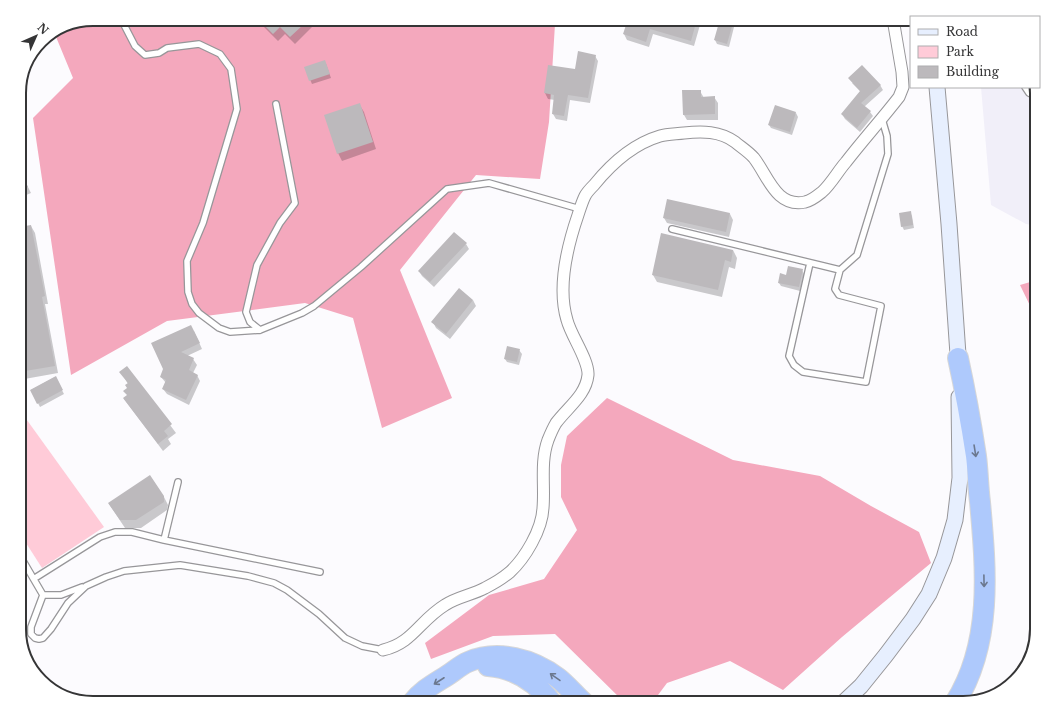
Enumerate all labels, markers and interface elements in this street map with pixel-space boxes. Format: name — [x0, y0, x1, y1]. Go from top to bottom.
north arrow — [16, 16, 56, 56]
legend — [910, 16, 1040, 88]
text: N — [34, 20, 52, 38]
text: Road — [946, 24, 978, 39]
text: Park — [946, 44, 974, 59]
text: Building — [946, 64, 1000, 79]
one-way arrow — [971, 444, 979, 457]
one-way arrow — [980, 574, 988, 587]
one-way arrow — [550, 673, 561, 681]
one-way arrow — [434, 677, 445, 685]

